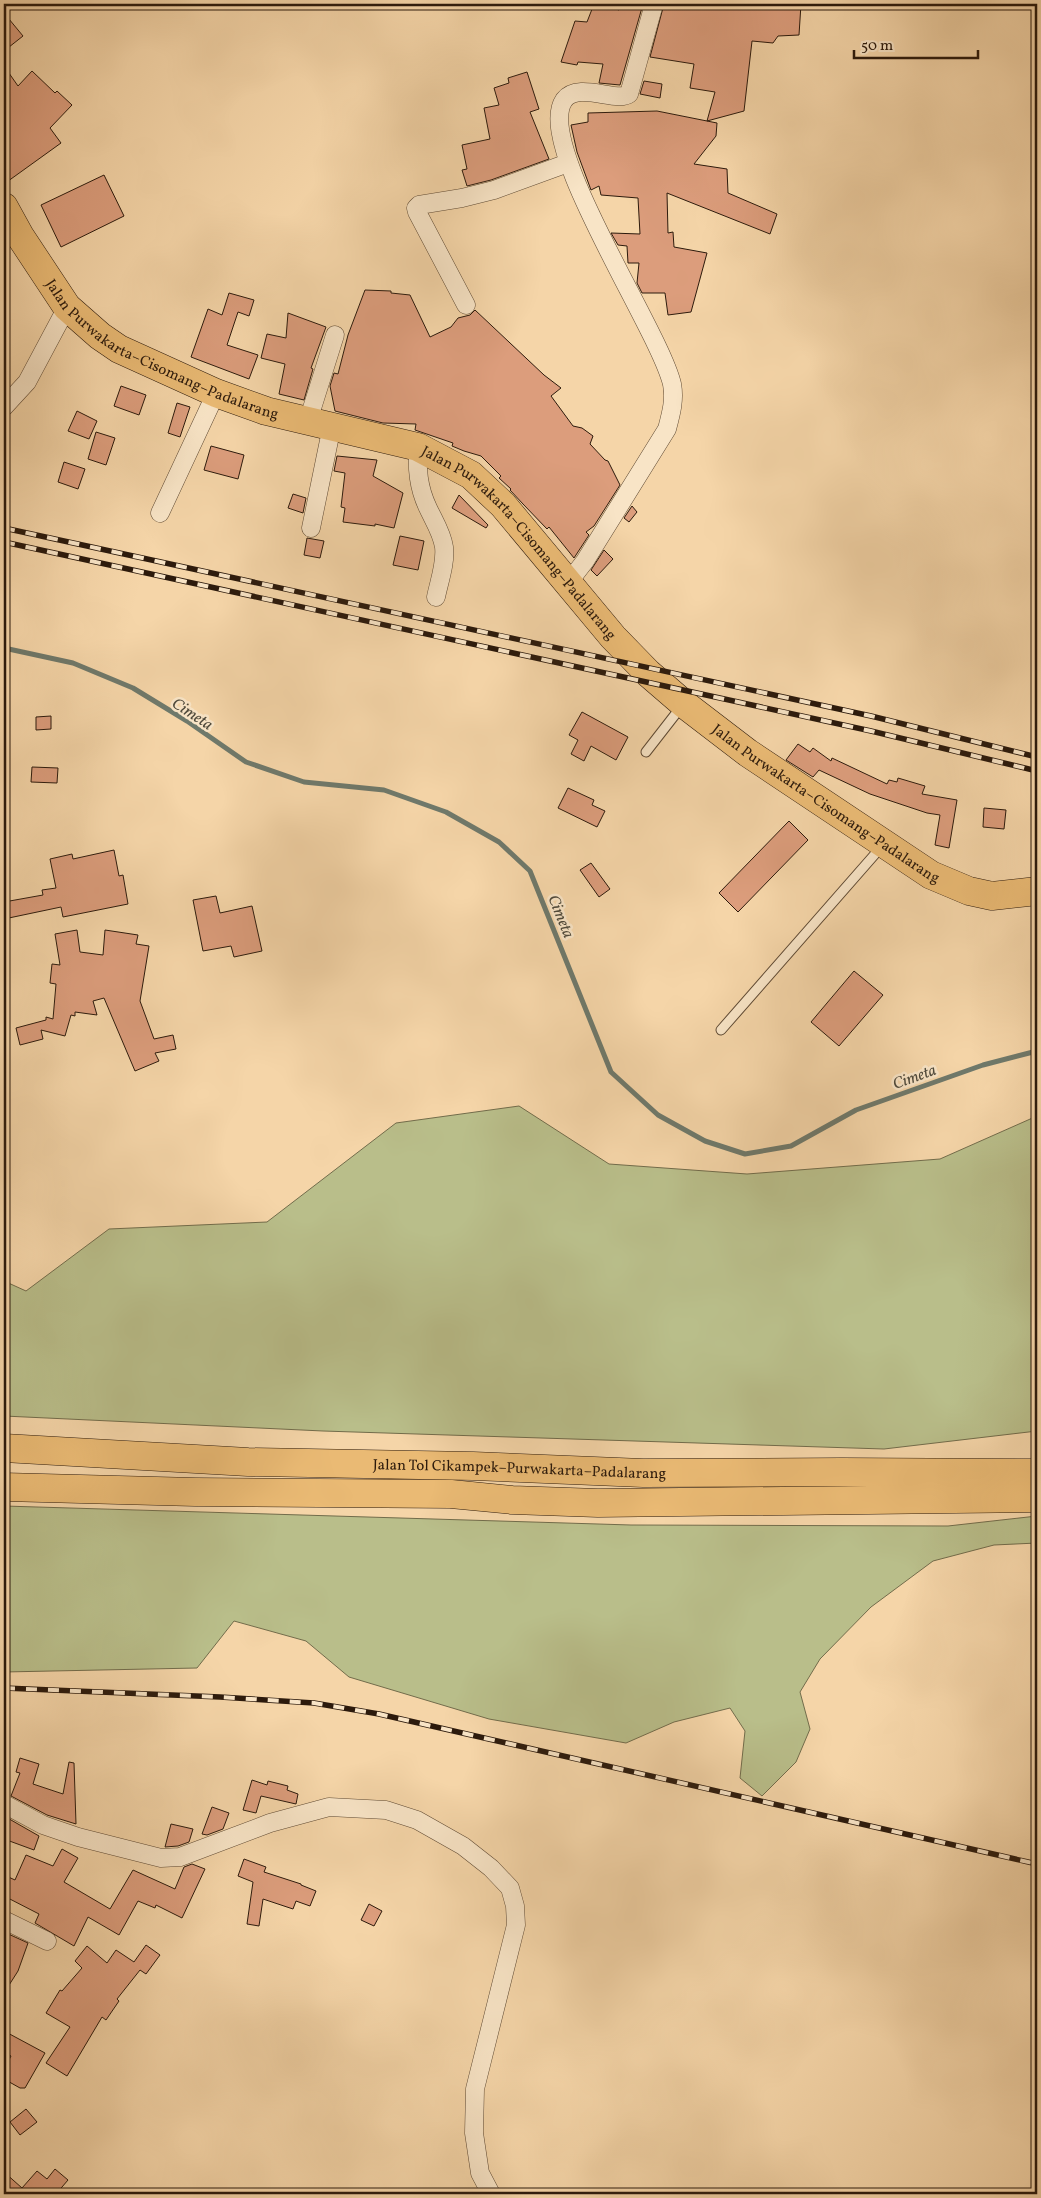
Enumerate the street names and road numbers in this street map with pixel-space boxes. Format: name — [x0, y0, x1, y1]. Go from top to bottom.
street label: Jalan Purwakarta–Cisomang–Padalarang — [39, 275, 281, 426]
street label: Jalan Purwakarta–Cisomang–Padalarang — [417, 442, 621, 646]
street label: Jalan Purwakarta–Cisomang–Padalarang — [707, 720, 943, 890]
street label: Jalan Tol Cikampek–Purwakarta–Padalarang — [373, 1455, 667, 1485]

